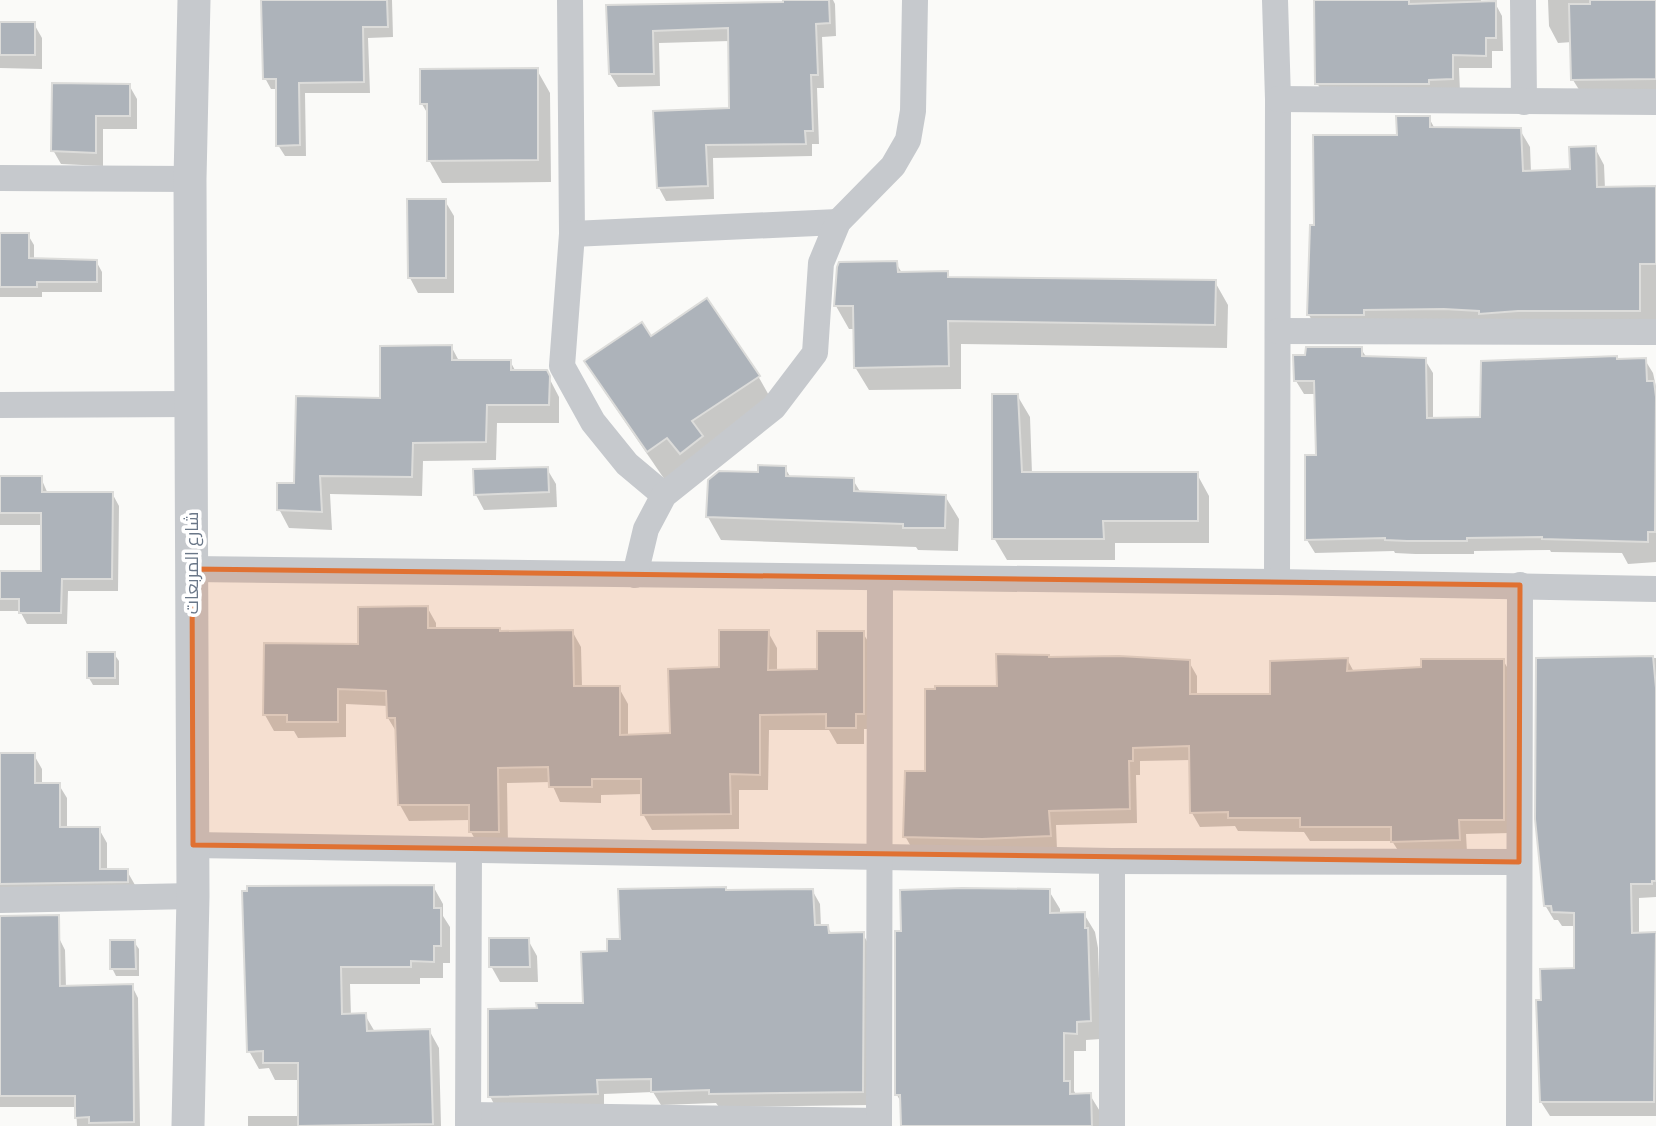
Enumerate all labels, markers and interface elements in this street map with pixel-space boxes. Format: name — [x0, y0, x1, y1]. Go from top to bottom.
street label: شارع المربعات — [180, 512, 204, 614]

